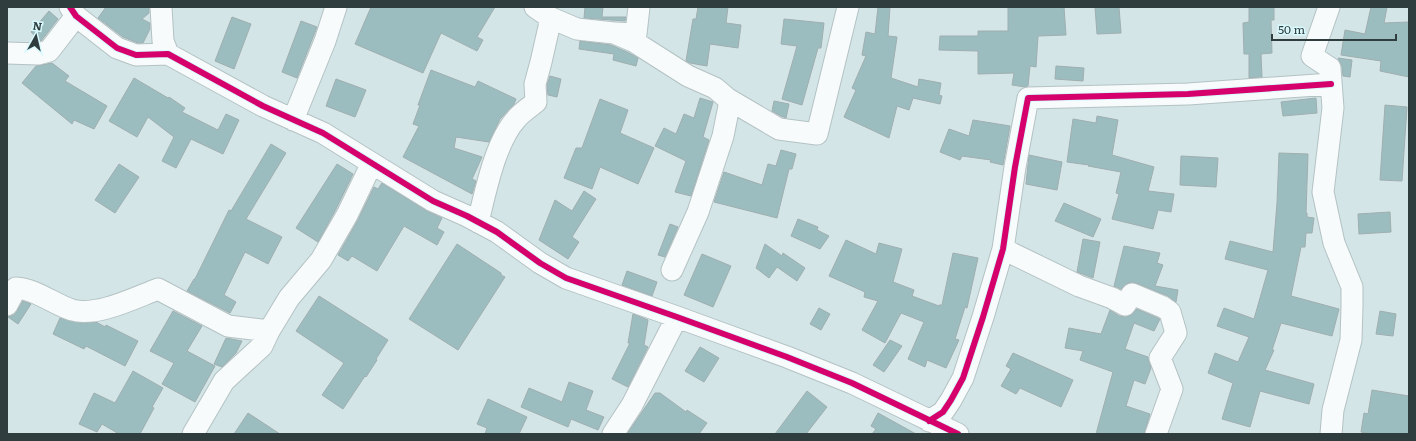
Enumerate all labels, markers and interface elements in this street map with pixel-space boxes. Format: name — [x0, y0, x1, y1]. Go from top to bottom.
north arrow — [16, 16, 56, 56]
scale bar — [1272, 16, 1396, 42]
text: N — [32, 17, 43, 34]
text: 50 m — [1278, 20, 1305, 38]

